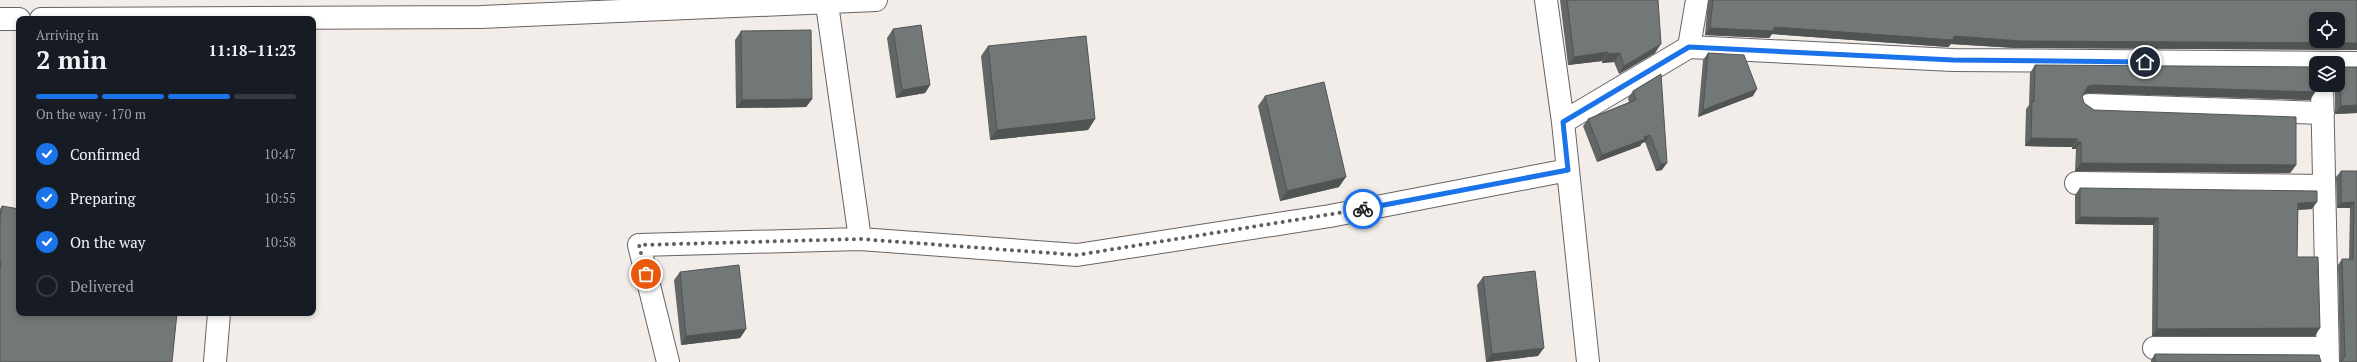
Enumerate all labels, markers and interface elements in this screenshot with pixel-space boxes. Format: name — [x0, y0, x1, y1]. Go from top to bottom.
map controls — [2309, 12, 2345, 92]
button: locate — [2309, 12, 2345, 48]
text: Arriving in — [36, 26, 99, 44]
text: 11:18–11:23 — [209, 40, 296, 60]
text: 2 min — [36, 42, 107, 76]
pin — [2128, 45, 2162, 79]
icon: home — [2134, 51, 2156, 73]
button: layers — [2309, 56, 2345, 92]
text: On the way · 170 m — [36, 105, 146, 123]
icon: check — [36, 143, 58, 165]
text: Confirmed — [70, 144, 140, 164]
text: 10:47 — [264, 145, 296, 163]
icon: check — [36, 187, 58, 209]
text: Preparing — [70, 188, 135, 208]
text: 10:55 — [264, 189, 296, 207]
courier — [1343, 189, 1383, 229]
icon: bike — [1352, 198, 1374, 220]
icon: check — [36, 231, 58, 253]
text: On the way — [70, 232, 145, 252]
text: 10:58 — [264, 233, 296, 251]
pin — [629, 257, 663, 291]
icon: bag — [635, 263, 657, 285]
text: Delivered — [70, 276, 134, 296]

